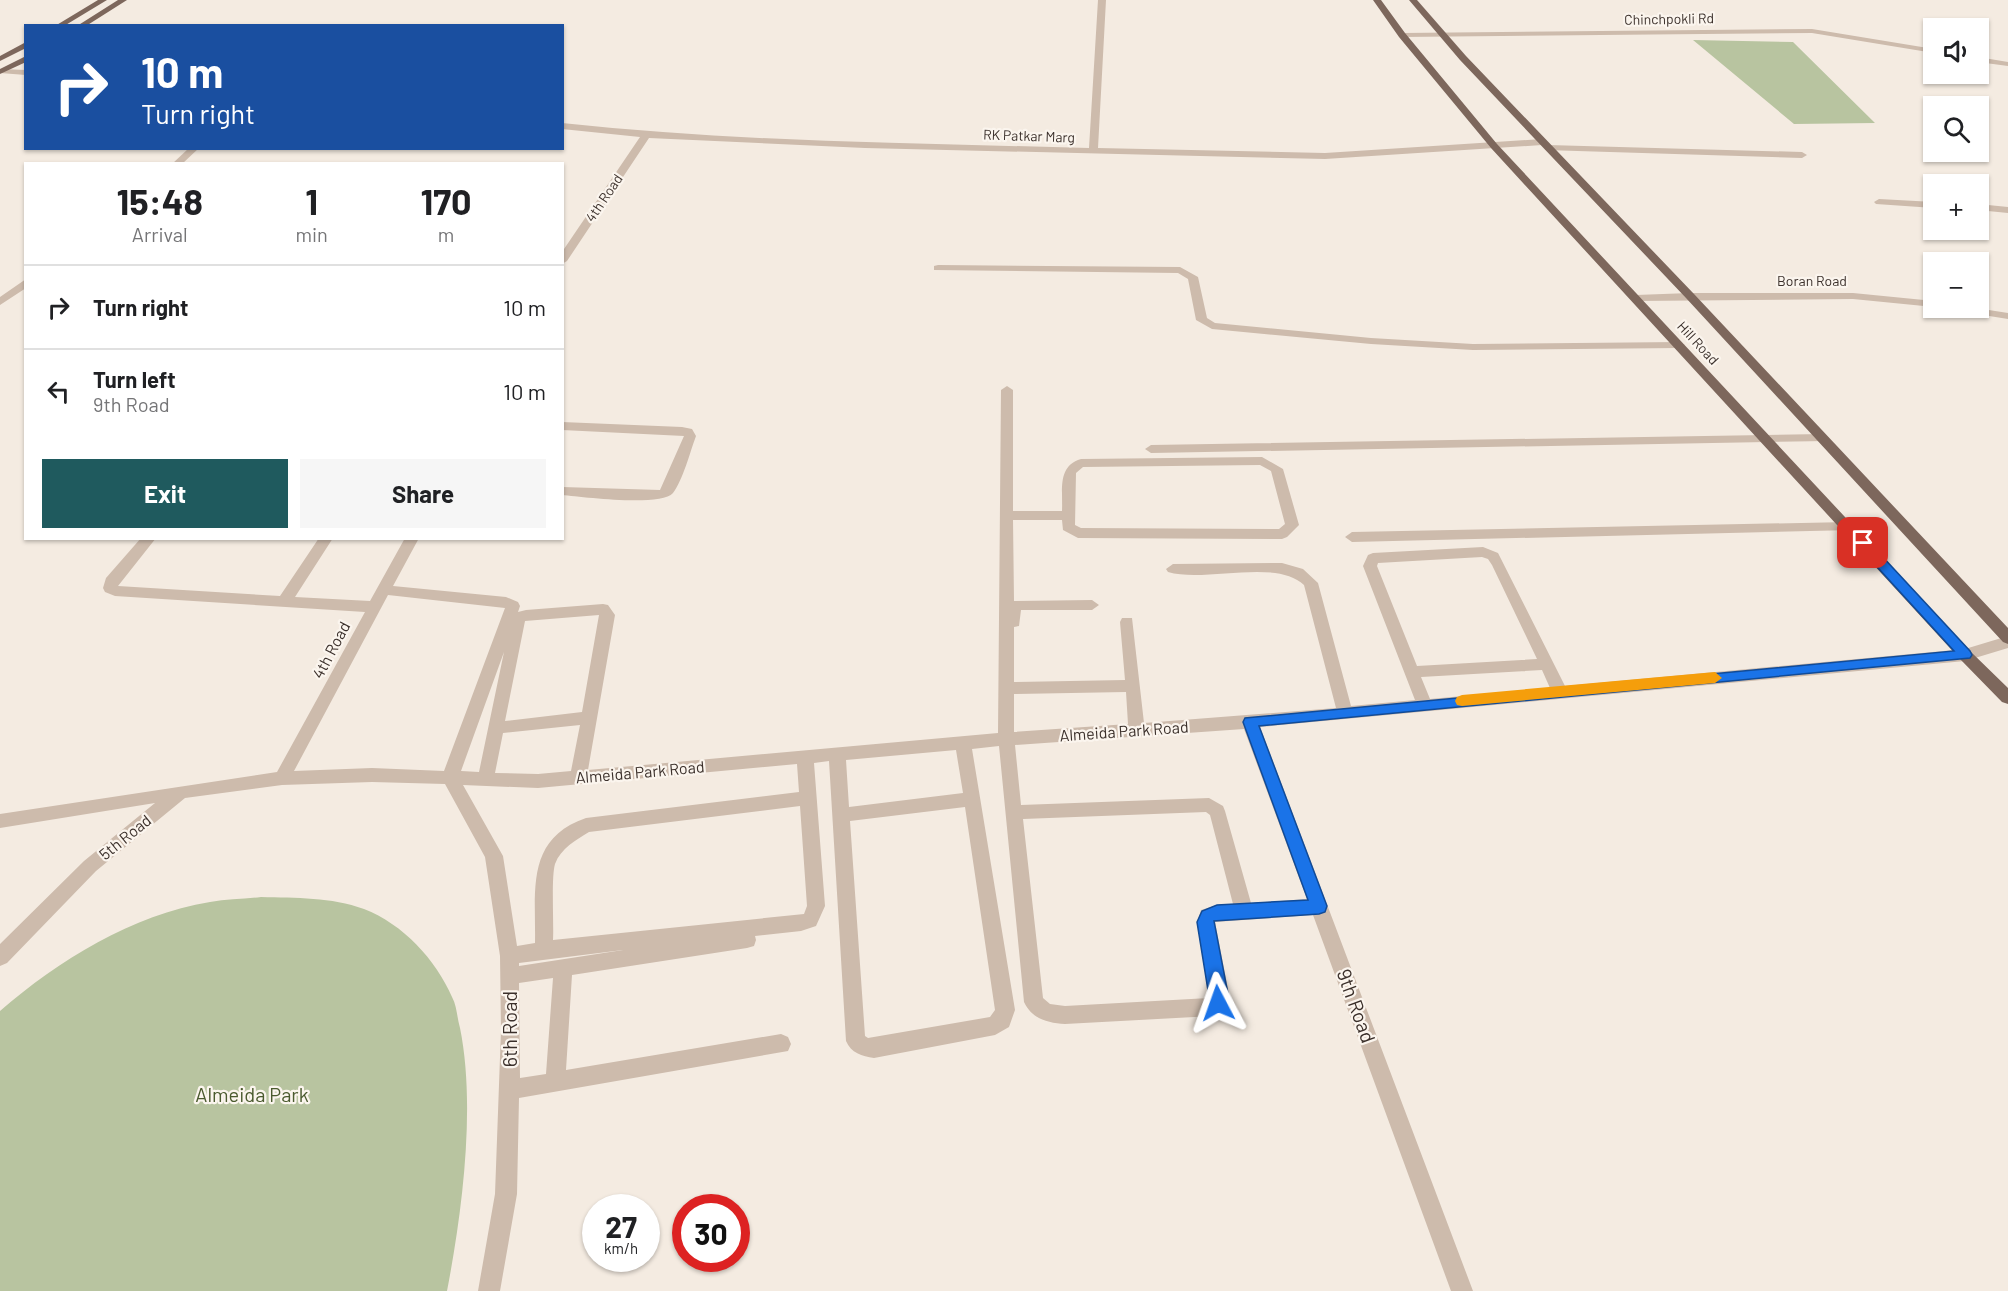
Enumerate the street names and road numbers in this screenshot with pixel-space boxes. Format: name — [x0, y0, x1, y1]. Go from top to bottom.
street label: Chinchpokli Rd — [1624, 9, 1714, 28]
street label: RK Patkar Marg — [983, 125, 1075, 146]
street label: 4th Road — [581, 171, 626, 225]
street label: Boran Road — [1777, 272, 1847, 289]
street label: Hill Road — [1674, 318, 1723, 368]
street label: 4th Road — [308, 618, 353, 682]
street label: Almeida Park Road — [1059, 717, 1189, 744]
street label: Almeida Park Road — [575, 756, 705, 787]
street label: 5th Road — [95, 810, 154, 863]
street label: 9th Road — [1333, 966, 1381, 1046]
street label: 6th Road — [497, 991, 521, 1067]

